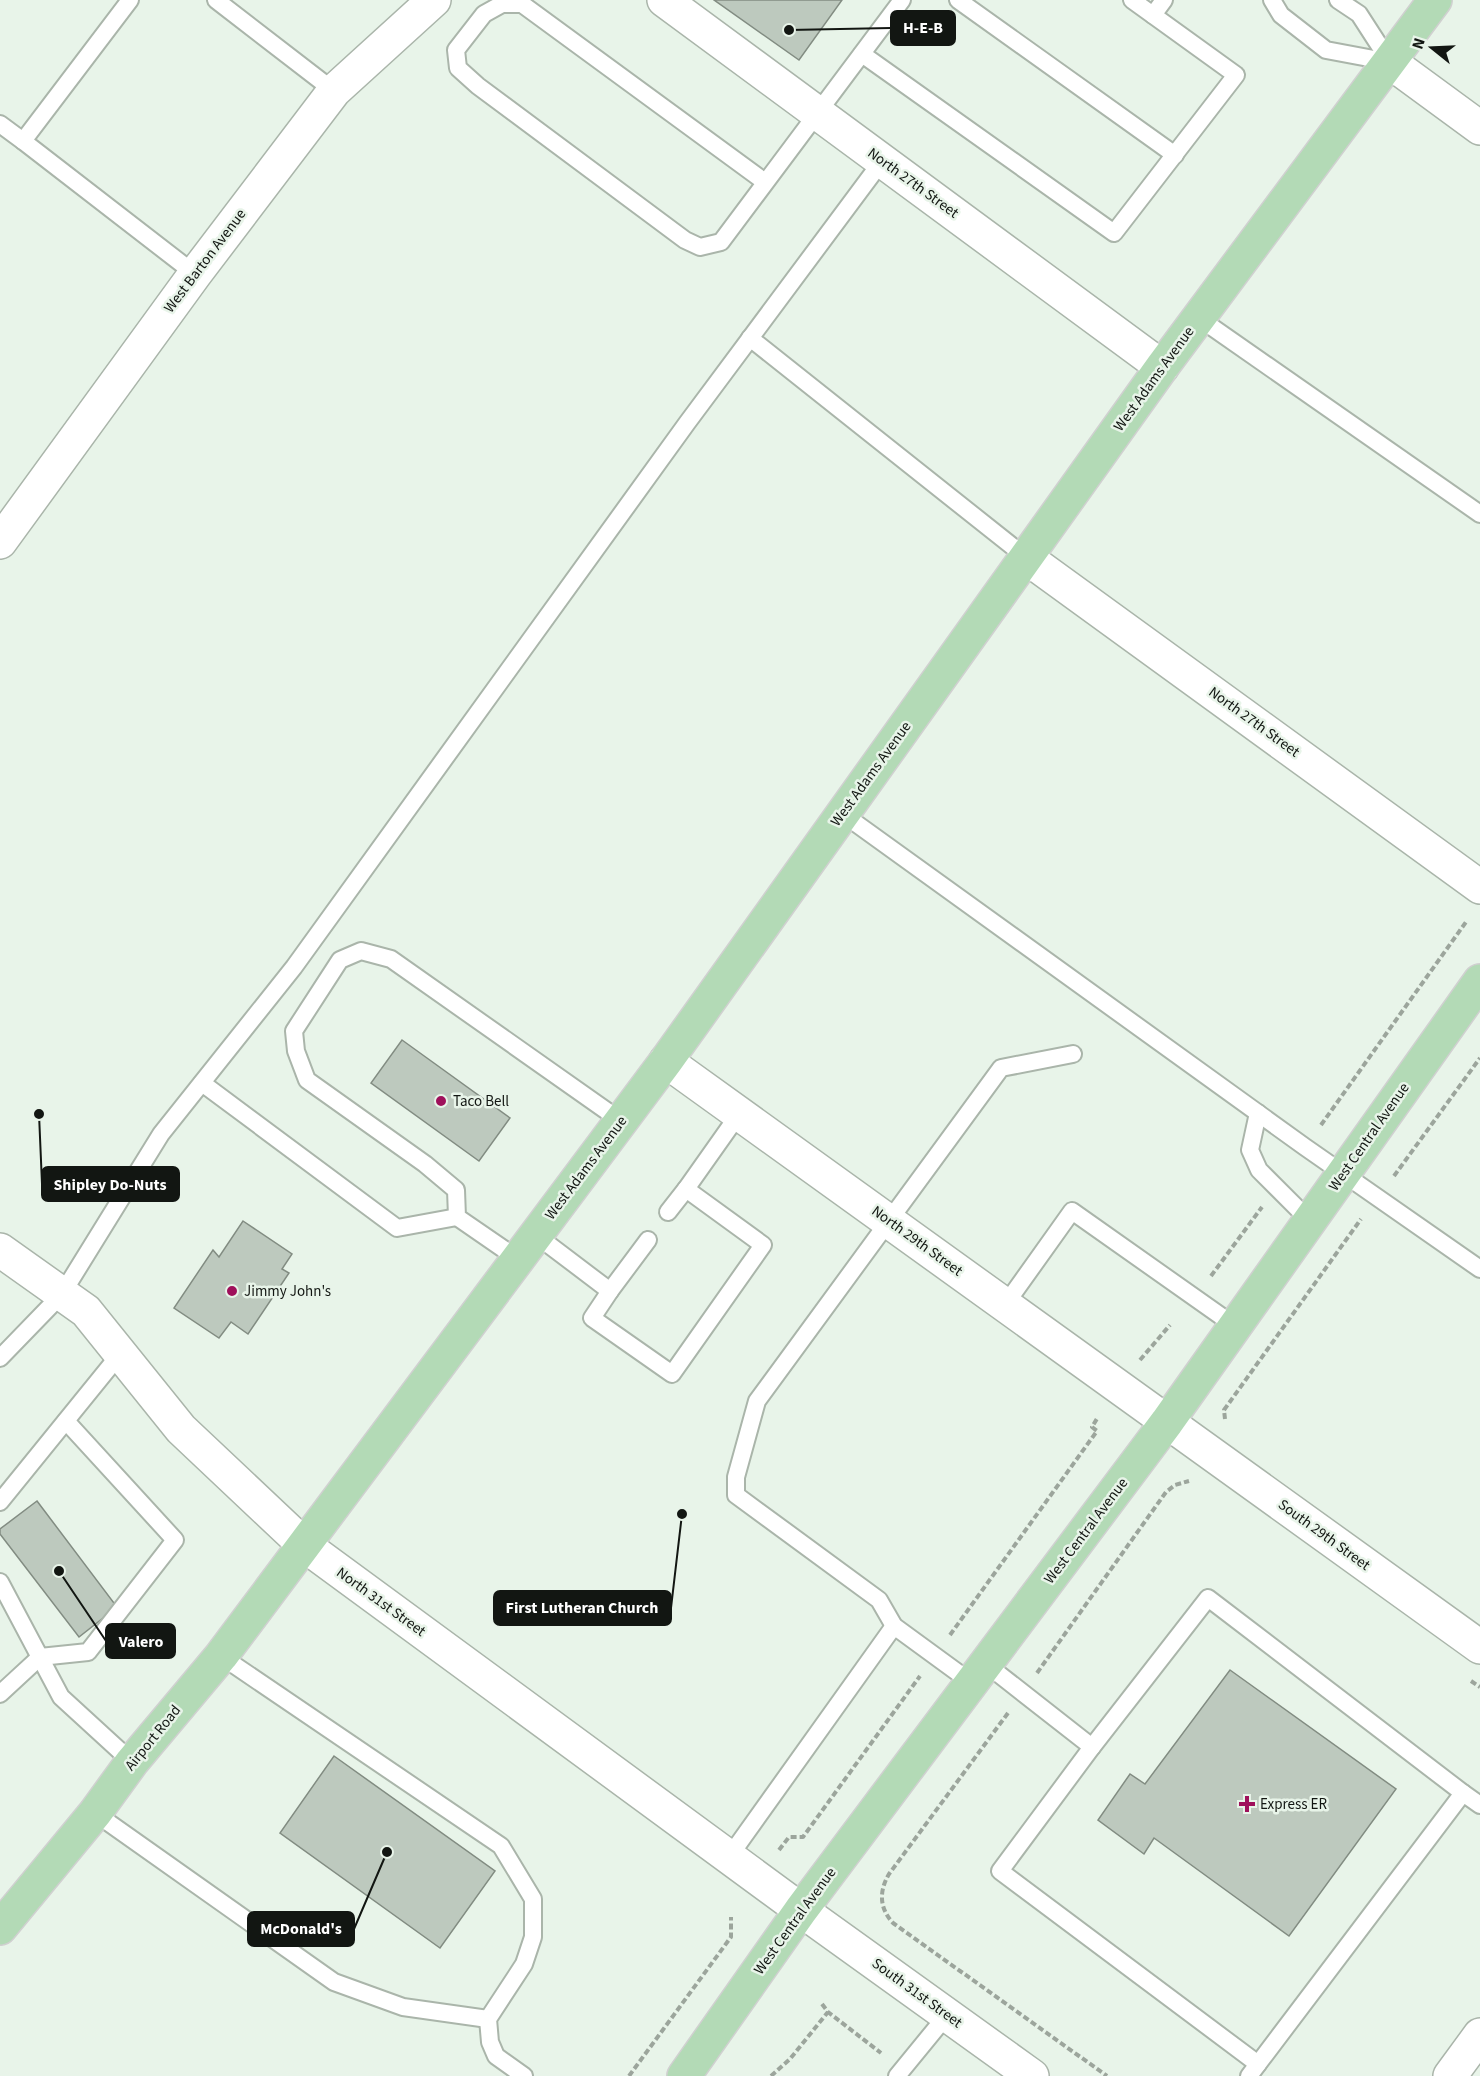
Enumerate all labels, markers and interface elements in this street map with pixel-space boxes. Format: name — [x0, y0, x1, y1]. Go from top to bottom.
callout: H-E-B — [891, 11, 955, 45]
text: H-E-B — [903, 17, 943, 39]
north arrow — [1402, 18, 1462, 78]
text: N — [1407, 35, 1431, 52]
street label: North 27th Street — [863, 143, 963, 223]
street label: West Barton Avenue — [159, 205, 251, 317]
street label: West Adams Avenue — [1109, 322, 1199, 436]
street label: North 27th Street — [1204, 682, 1304, 762]
street label: West Adams Avenue — [826, 717, 916, 831]
street label: West Central Avenue — [1324, 1079, 1414, 1195]
place label: Taco Bell — [453, 1091, 509, 1112]
marker: Taco Bell — [434, 1094, 448, 1108]
street label: West Adams Avenue — [540, 1112, 632, 1224]
callout: Shipley Do-Nuts — [42, 1167, 179, 1201]
text: Shipley Do-Nuts — [53, 1174, 167, 1196]
street label: North 29th Street — [867, 1201, 967, 1281]
place label: Jimmy John's — [244, 1281, 331, 1302]
marker: Jimmy John's — [225, 1284, 239, 1298]
street label: West Central Avenue — [1039, 1474, 1133, 1588]
street label: South 29th Street — [1274, 1494, 1374, 1576]
street label: North 31st Street — [332, 1562, 430, 1642]
callout: First Lutheran Church — [494, 1591, 671, 1625]
text: First Lutheran Church — [506, 1597, 658, 1619]
callout: Valero — [106, 1624, 175, 1658]
text: Valero — [118, 1631, 163, 1653]
street label: Airport Road — [120, 1701, 186, 1775]
place label: Express ER — [1260, 1794, 1327, 1815]
marker: Express ER — [1238, 1795, 1256, 1813]
street label: West Central Avenue — [749, 1863, 841, 1979]
callout: McDonald's — [248, 1912, 354, 1946]
text: McDonald's — [260, 1918, 342, 1940]
street label: South 31st Street — [868, 1953, 966, 2033]

